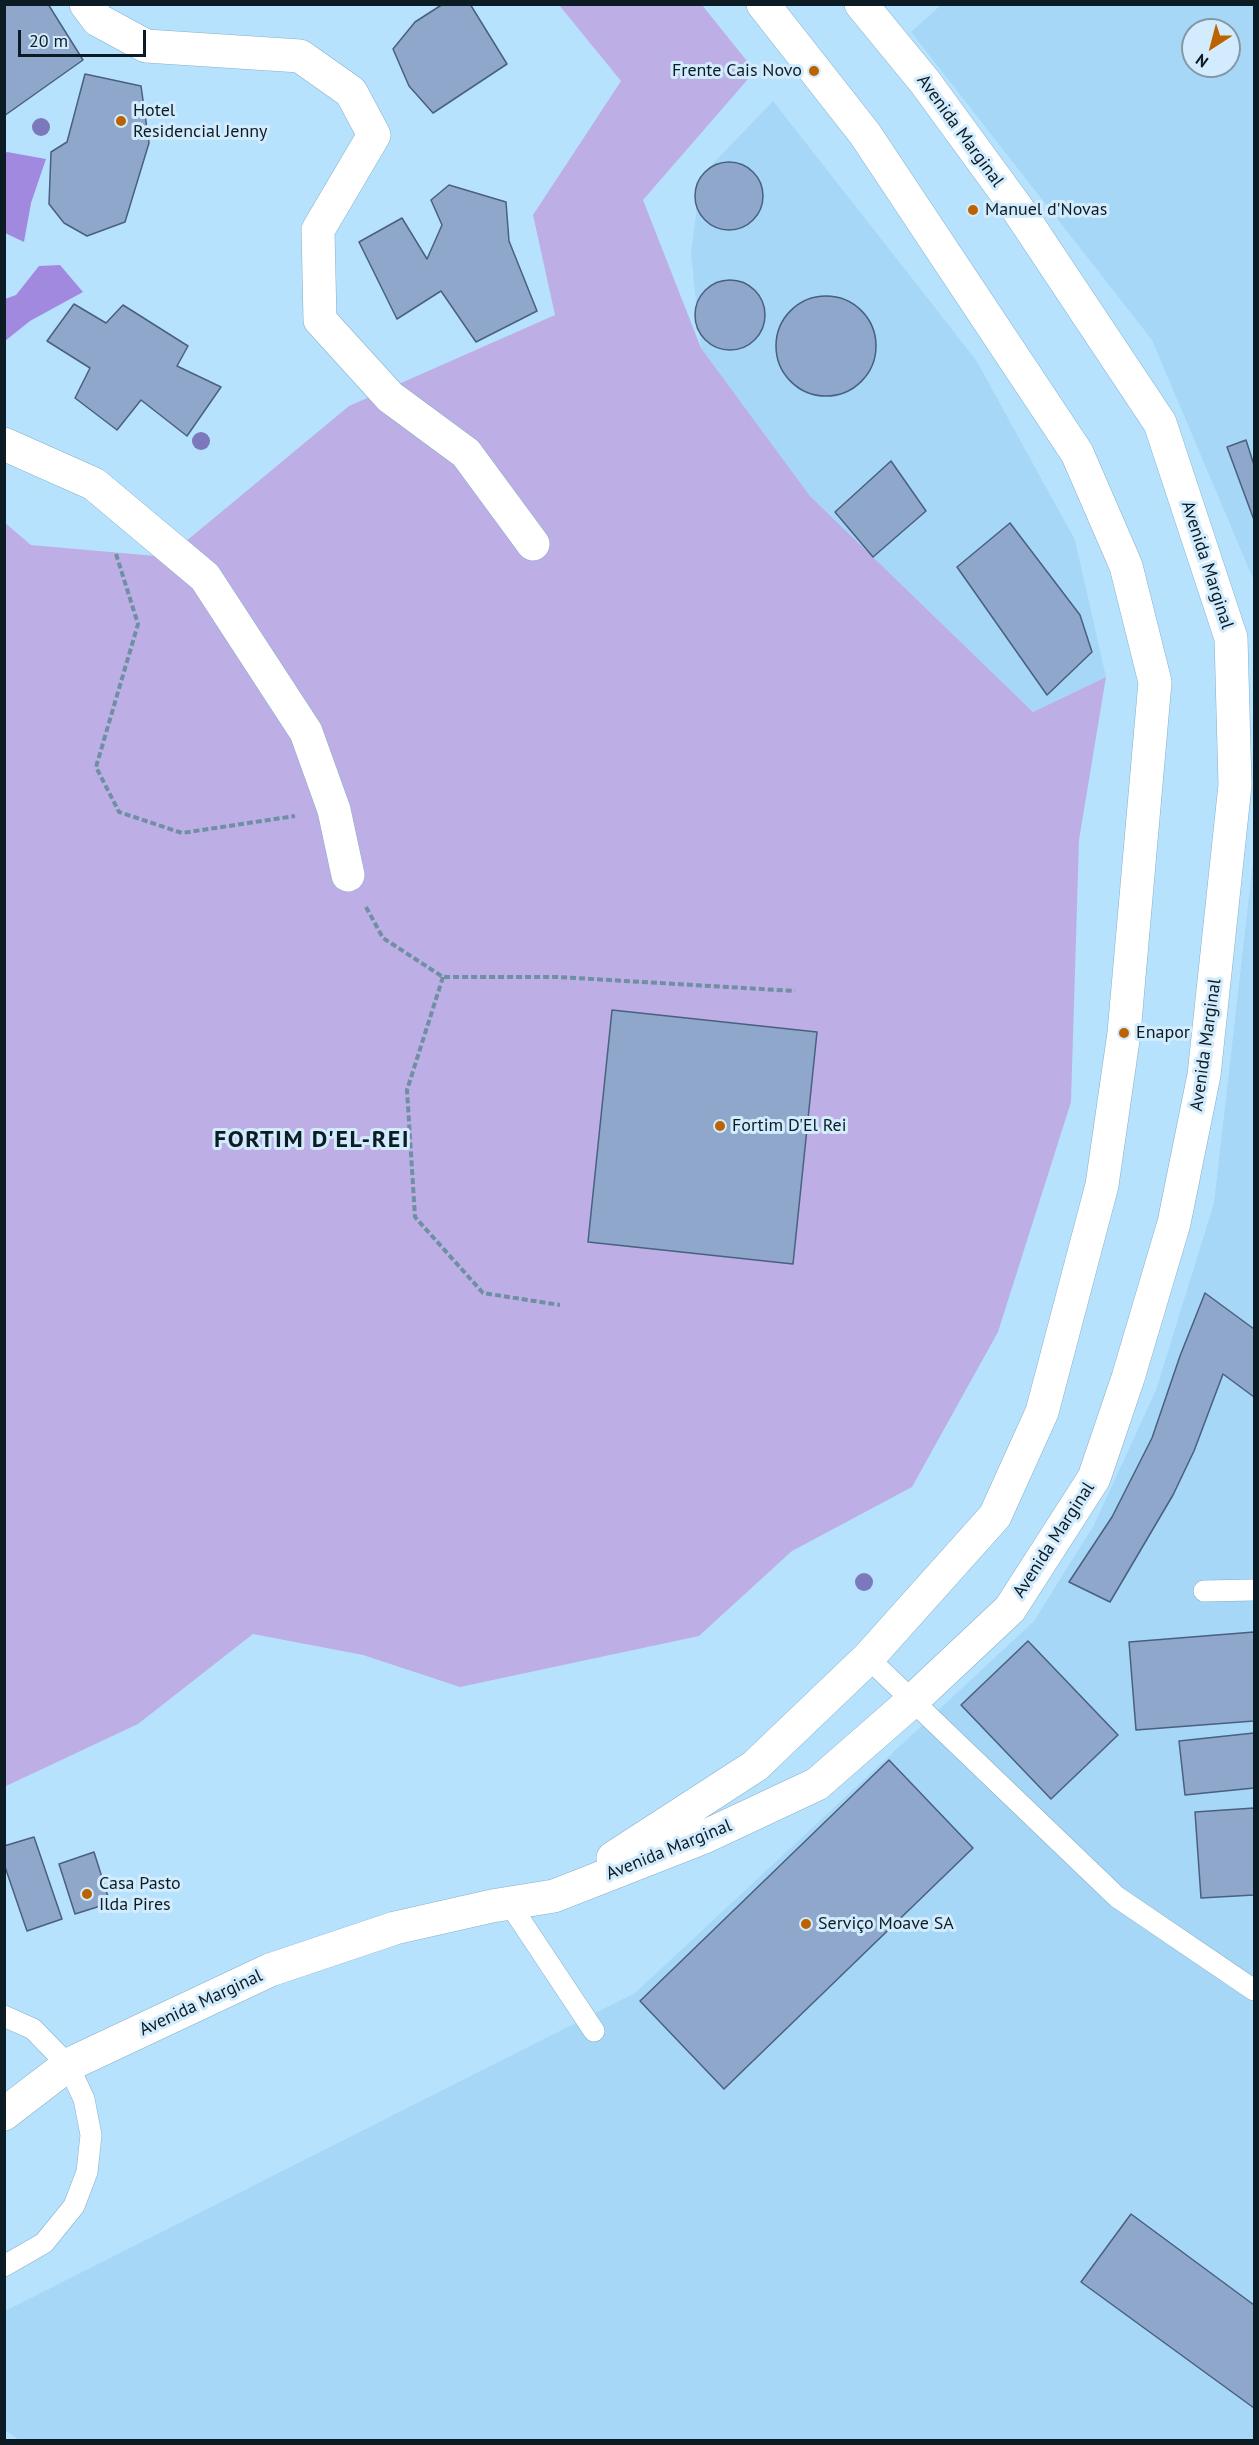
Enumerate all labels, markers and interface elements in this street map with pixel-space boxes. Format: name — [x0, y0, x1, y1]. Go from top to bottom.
scale bar — [21, 18, 148, 56]
north arrow — [1181, 18, 1241, 78]
text: 20 m — [29, 29, 68, 52]
text: N — [1191, 50, 1212, 72]
place label: Frente Cais Novo — [672, 60, 802, 82]
marker: Frente Cais Novo — [807, 64, 821, 78]
street label: Avenida Marginal — [912, 71, 1008, 191]
place label: Hotel Residencial Jenny — [133, 100, 267, 142]
marker: Hotel Residencial Jenny — [114, 114, 128, 128]
place label: Manuel d'Novas — [985, 199, 1107, 221]
marker: Manuel d'Novas — [966, 203, 980, 217]
street label: Avenida Marginal — [1176, 498, 1238, 632]
street label: Avenida Marginal — [1186, 977, 1226, 1113]
place label: Enapor — [1136, 1022, 1190, 1044]
marker: Enapor — [1117, 1026, 1131, 1040]
place label: Fortim D'El Rei — [732, 1115, 846, 1137]
marker: Fortim D'El Rei — [713, 1119, 727, 1133]
district label: FORTIM D'EL-REI — [214, 1126, 410, 1154]
street label: Avenida Marginal — [1009, 1478, 1099, 1602]
street label: Avenida Marginal — [603, 1815, 735, 1885]
place label: Casa Pasto Ilda Pires — [99, 1873, 181, 1916]
marker: Casa Pasto Ilda Pires — [80, 1887, 94, 1901]
place label: Serviço Moave SA — [818, 1913, 954, 1935]
marker: Serviço Moave SA — [799, 1917, 813, 1931]
street label: Avenida Marginal — [136, 1965, 266, 2041]

